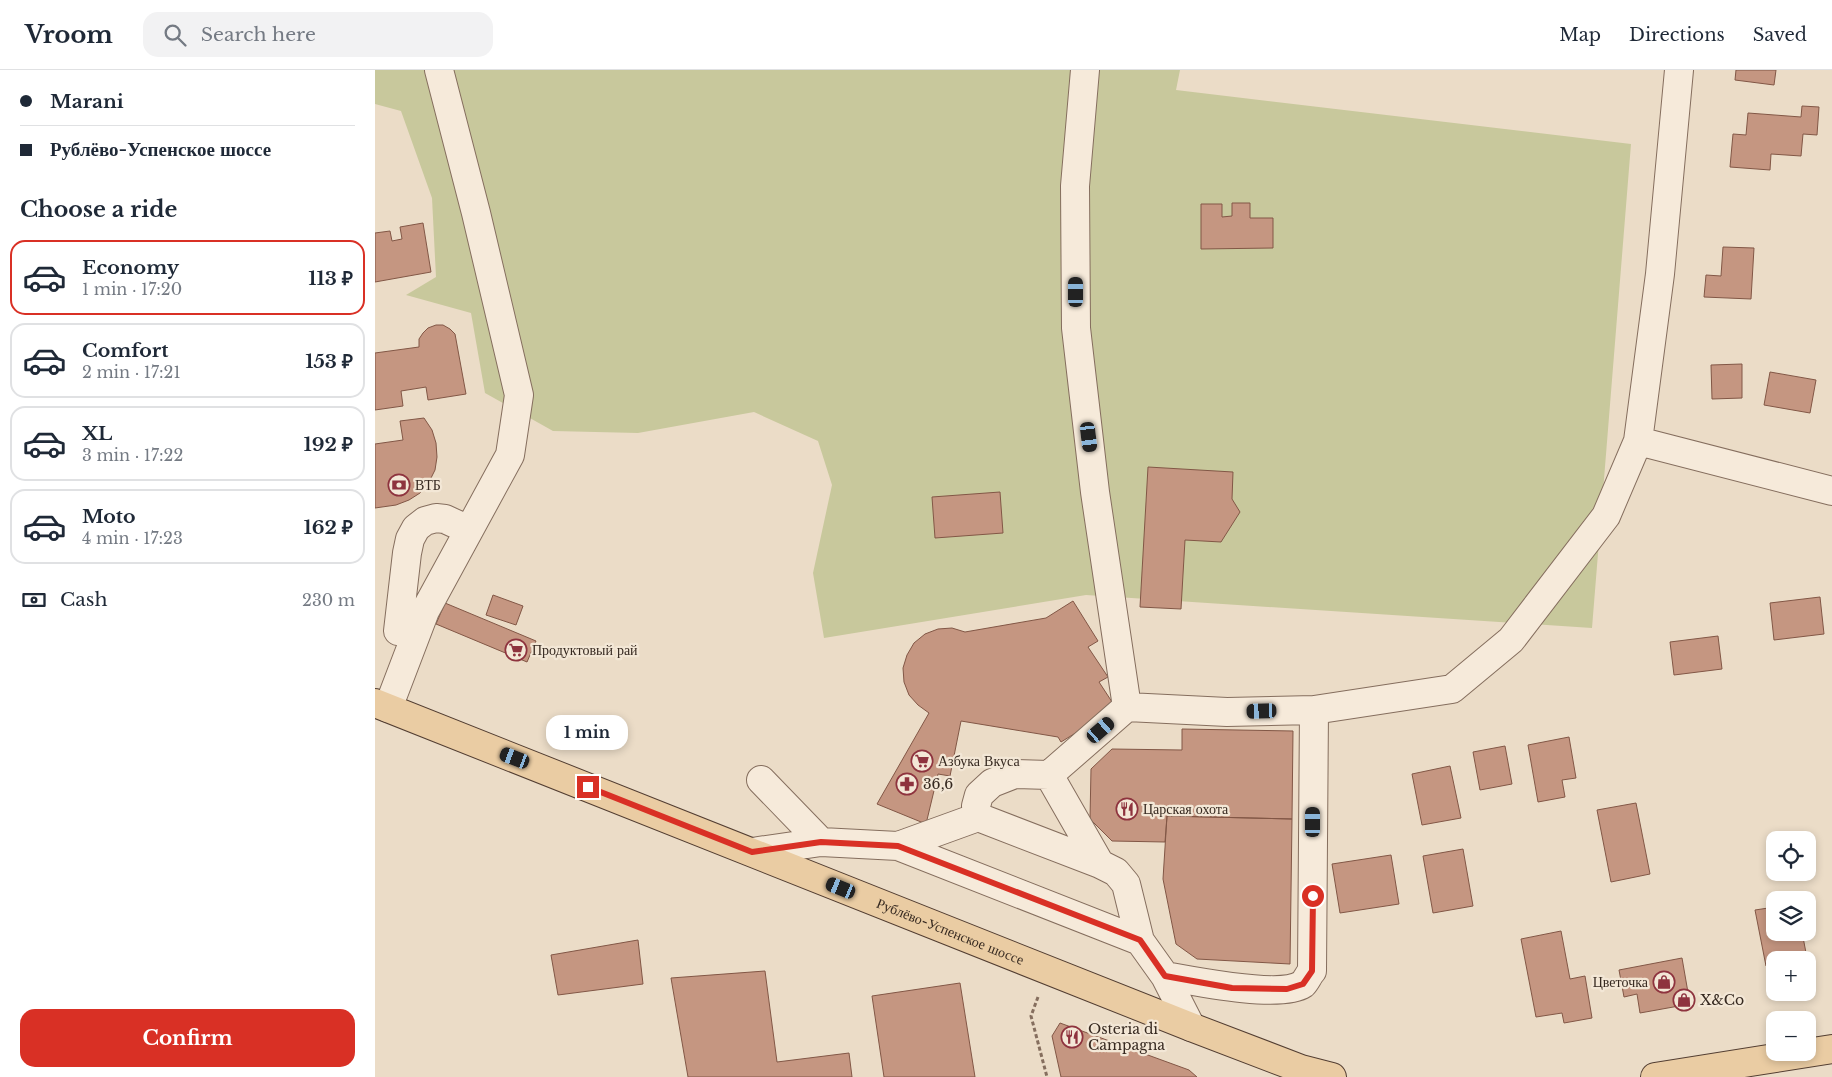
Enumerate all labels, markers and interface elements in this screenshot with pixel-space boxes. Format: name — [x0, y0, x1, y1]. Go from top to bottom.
search box — [143, 12, 493, 57]
text: Vroom — [25, 20, 113, 49]
icon: search — [161, 21, 189, 49]
text: Search here — [201, 23, 316, 46]
text: Map — [1559, 24, 1601, 46]
text: Directions — [1629, 24, 1725, 46]
text: Saved — [1753, 24, 1807, 46]
text: Marani — [50, 90, 124, 113]
text: Рублёво-Успенское шоссе — [50, 138, 271, 161]
text: Choose a ride — [20, 196, 177, 223]
icon: car — [22, 255, 67, 300]
text: Economy — [82, 256, 179, 279]
text: 113 ₽ — [308, 267, 353, 290]
car — [1068, 277, 1083, 307]
text: 1 min · 17:20 — [82, 279, 182, 299]
icon: car — [22, 338, 67, 383]
text: Comfort — [82, 339, 169, 362]
text: 153 ₽ — [305, 350, 353, 373]
text: 2 min · 17:21 — [82, 362, 181, 382]
icon: car — [22, 421, 67, 466]
car — [1079, 421, 1098, 453]
text: XL — [82, 422, 112, 445]
text: 192 ₽ — [303, 433, 353, 456]
text: 3 min · 17:22 — [82, 445, 183, 465]
bank icon: ВТБ — [387, 473, 411, 497]
place label: ВТБ — [415, 476, 441, 494]
icon: car — [22, 504, 67, 549]
text: Moto — [82, 505, 136, 528]
text: 162 ₽ — [303, 516, 353, 539]
text: 4 min · 17:23 — [82, 528, 183, 548]
icon: cash — [20, 586, 48, 614]
text: Cash — [60, 588, 107, 611]
text: 230 m — [302, 590, 355, 610]
supermarket icon: Продуктовый рай — [504, 638, 528, 662]
place label: Продуктовый рай — [532, 641, 638, 659]
car — [1246, 703, 1277, 719]
callout: 1 min — [547, 714, 629, 750]
car — [1084, 714, 1117, 746]
text: 1 min — [564, 722, 610, 742]
car — [498, 746, 531, 770]
supermarket icon: Азбука Вкуса — [910, 749, 934, 773]
place label: Азбука Вкуса — [938, 752, 1020, 770]
pharmacy icon: 36,6 — [895, 772, 919, 796]
place label: 36,6 — [923, 775, 953, 793]
route end — [577, 776, 599, 798]
restaurant icon: Царская охота — [1115, 797, 1139, 821]
place label: Царская охота — [1143, 800, 1229, 818]
car — [1305, 807, 1320, 837]
map controls — [1766, 831, 1816, 1061]
button: locate — [1766, 831, 1816, 881]
car — [824, 875, 857, 901]
route start — [1302, 885, 1324, 907]
button: layers — [1766, 891, 1816, 941]
street label: Рублёво-Успенское шоссе — [874, 894, 1027, 969]
button: + — [1766, 951, 1816, 1001]
shop icon: Цветочка — [1652, 970, 1676, 994]
place label: Цветочка — [1593, 973, 1649, 991]
shop icon: X&Co — [1672, 988, 1696, 1012]
place label: X&Co — [1700, 991, 1744, 1009]
button: Confirm — [20, 1009, 355, 1067]
button: − — [1766, 1011, 1816, 1061]
place label: Osteria di Campagna — [1088, 1020, 1165, 1054]
restaurant icon: Osteria di Campagna — [1060, 1025, 1084, 1049]

